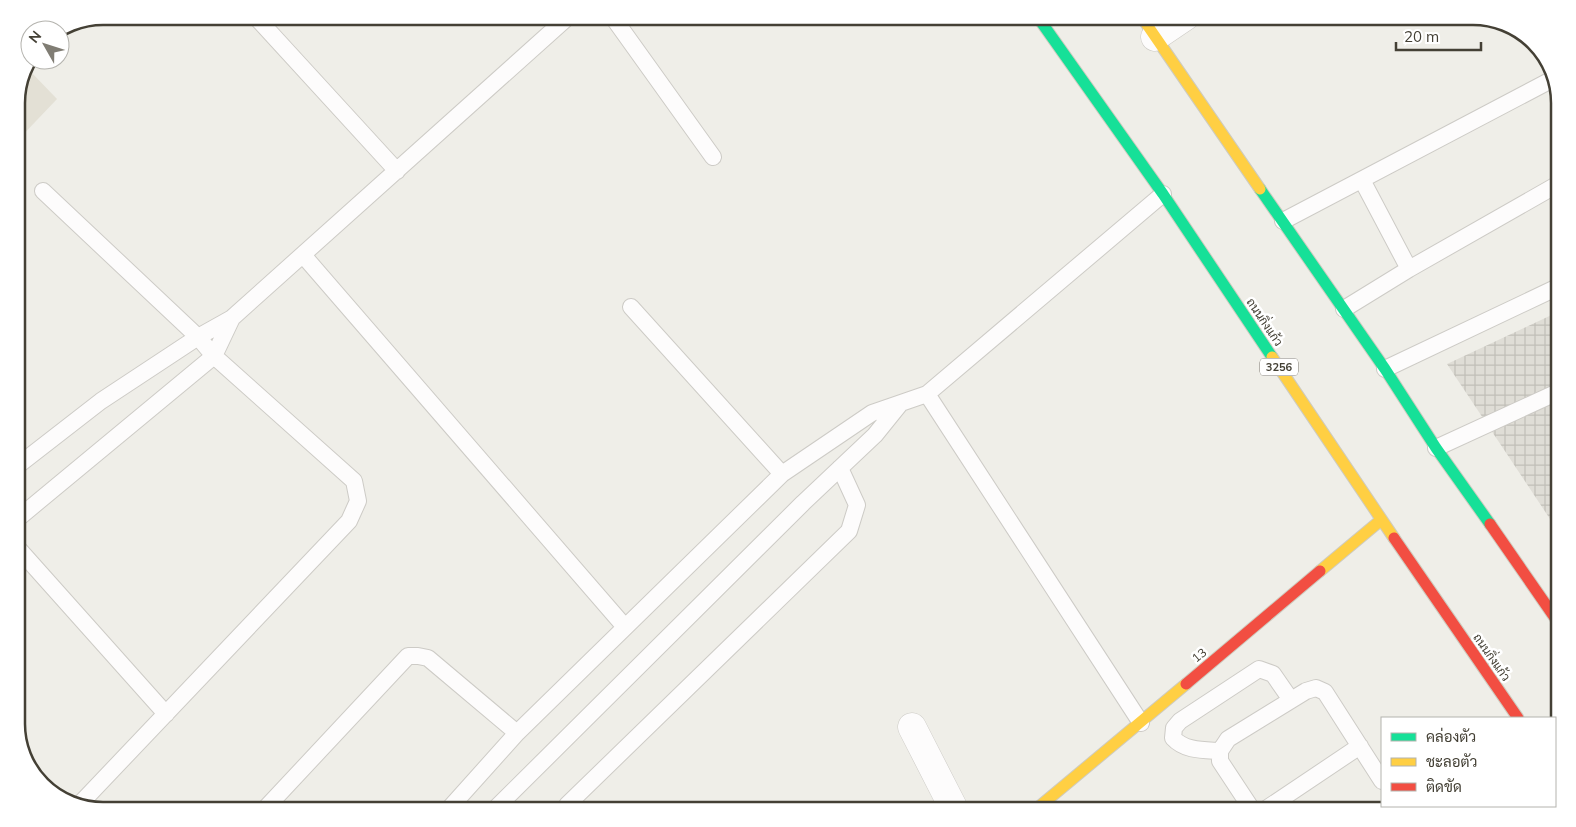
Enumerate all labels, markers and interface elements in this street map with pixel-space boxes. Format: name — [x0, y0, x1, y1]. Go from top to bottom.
north arrow — [20, 20, 70, 70]
scale bar — [1396, 20, 1481, 52]
text: N — [25, 27, 45, 47]
text: 20 m — [1404, 27, 1439, 46]
street label: ถนนกิ่งแก้ว — [1244, 294, 1289, 349]
road number: 3256 — [1260, 358, 1298, 376]
street label: ถนนกิ่งแก้ว — [1470, 629, 1516, 684]
street label: 13 — [1189, 645, 1209, 665]
legend — [1381, 717, 1556, 807]
text: คล่องตัว — [1426, 727, 1476, 746]
text: ชะลอตัว — [1426, 752, 1477, 771]
text: ติดขัด — [1426, 777, 1462, 796]

